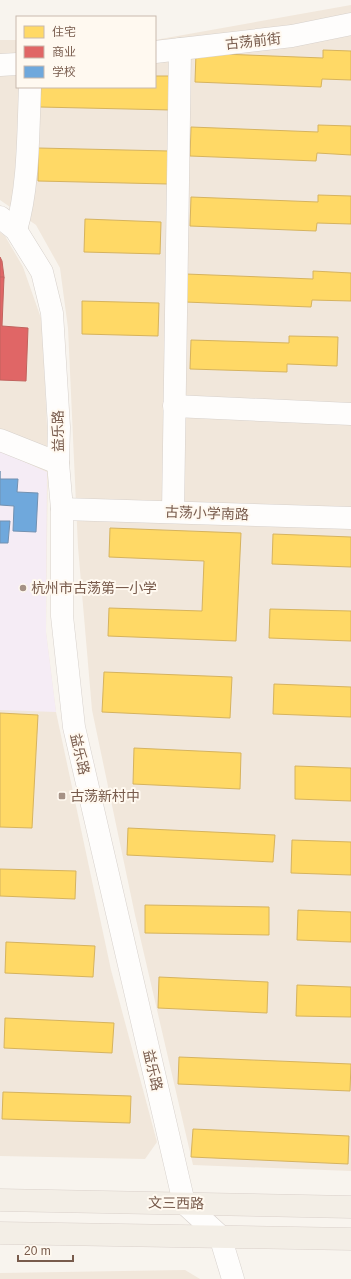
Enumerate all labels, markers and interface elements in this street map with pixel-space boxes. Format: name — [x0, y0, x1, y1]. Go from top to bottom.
legend — [16, 16, 156, 88]
text: 住宅 — [52, 25, 76, 39]
street label: 古荡前街 — [224, 30, 282, 52]
text: 商业 — [52, 45, 76, 59]
text: 学校 — [52, 65, 76, 79]
street label: 益乐路 — [50, 410, 66, 452]
street label: 古荡小学南路 — [165, 504, 249, 522]
place label: 杭州市古荡第一小学 — [31, 580, 157, 596]
marker: 杭州市古荡第一小学 — [18, 583, 28, 593]
street label: 益乐路 — [67, 732, 93, 776]
place label: 古荡新村中 — [70, 788, 140, 804]
marker: 古荡新村中 — [57, 791, 67, 801]
street label: 益乐路 — [140, 1048, 166, 1092]
street label: 文三西路 — [148, 1195, 204, 1211]
scale bar — [18, 1237, 73, 1263]
text: 20 m — [24, 1244, 51, 1258]

